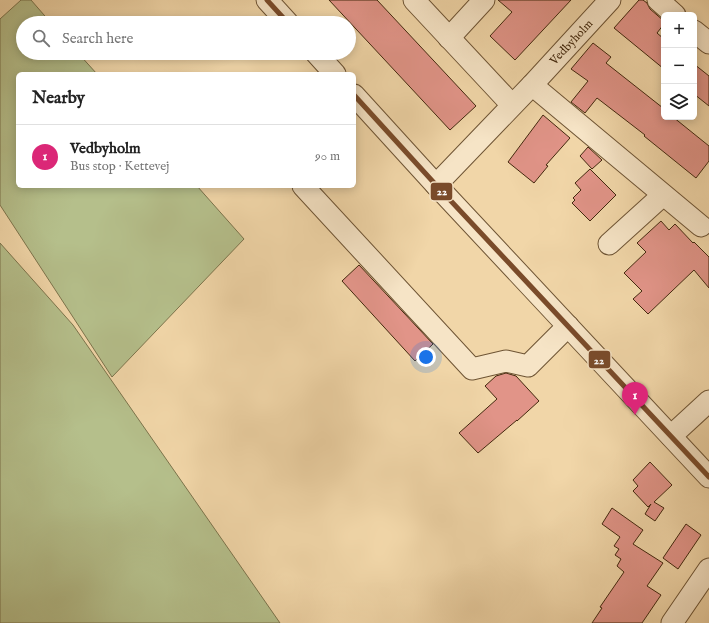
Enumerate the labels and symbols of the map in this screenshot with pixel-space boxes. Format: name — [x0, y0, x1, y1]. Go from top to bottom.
street label: Vedbyholm — [546, 17, 596, 69]
line badge: 22 — [430, 182, 453, 201]
text: 22 — [437, 185, 448, 199]
your location — [416, 347, 436, 367]
line badge: 22 — [588, 350, 611, 369]
text: 22 — [594, 354, 605, 368]
pin: 1 — [622, 382, 648, 415]

